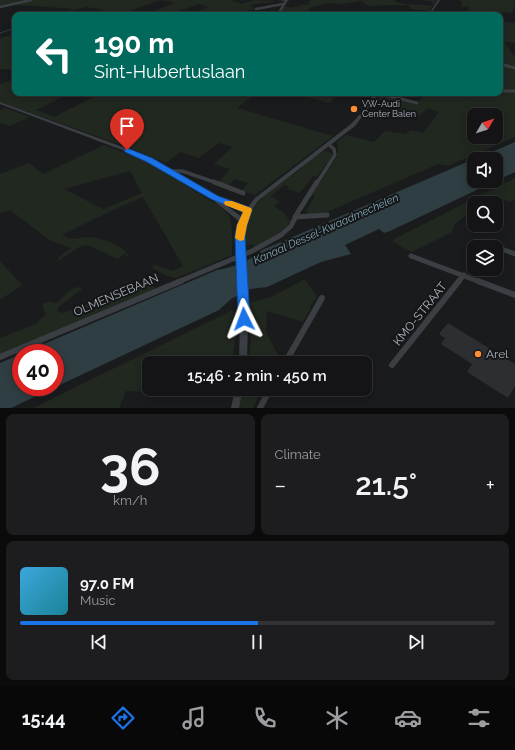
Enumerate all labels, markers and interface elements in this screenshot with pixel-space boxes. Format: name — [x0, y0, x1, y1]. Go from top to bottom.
text: 190 m — [94, 27, 174, 60]
icon: left — [28, 28, 80, 80]
text: Sint-Hubertuslaan — [94, 61, 245, 82]
place label: VW-Audi Center Balen — [362, 99, 416, 119]
marker: VW-Audi Center Balen — [349, 104, 359, 114]
north arrow — [467, 108, 503, 144]
map controls — [467, 108, 503, 276]
pin — [110, 109, 144, 150]
icon: arrive — [116, 115, 138, 137]
button: sound — [467, 152, 503, 188]
water label: Kanaal Dessel-Kwaadmechelen — [252, 191, 400, 267]
button: search — [467, 196, 503, 232]
button: layers — [467, 240, 503, 276]
street label: OLMENSEBAAN — [71, 271, 161, 319]
street label: KMO-STRAAT — [390, 279, 450, 348]
position arrow — [223, 298, 265, 340]
speed limit sign: 40 — [12, 344, 64, 396]
place label: Arel — [486, 347, 509, 361]
marker: Arel — [473, 349, 483, 359]
text: 15:46 · 2 min · 450 m — [187, 367, 327, 385]
text: 36 — [100, 436, 161, 497]
text: Climate — [275, 447, 321, 462]
text: 21.5° — [355, 467, 417, 502]
text: − — [275, 472, 286, 498]
text: + — [486, 472, 495, 498]
text: km/h — [113, 493, 147, 508]
text: 97.0 FM — [80, 575, 134, 593]
text: Music — [80, 593, 115, 608]
icon: previous — [88, 631, 110, 653]
icon: pause — [246, 631, 268, 653]
icon: next — [405, 631, 427, 653]
icon: directions — [109, 704, 137, 732]
icon: music — [180, 704, 208, 732]
icon: phone — [251, 704, 279, 732]
icon: climate — [323, 704, 351, 732]
icon: car — [394, 704, 422, 732]
icon: filters — [465, 704, 493, 732]
text: 15:44 — [22, 708, 66, 729]

